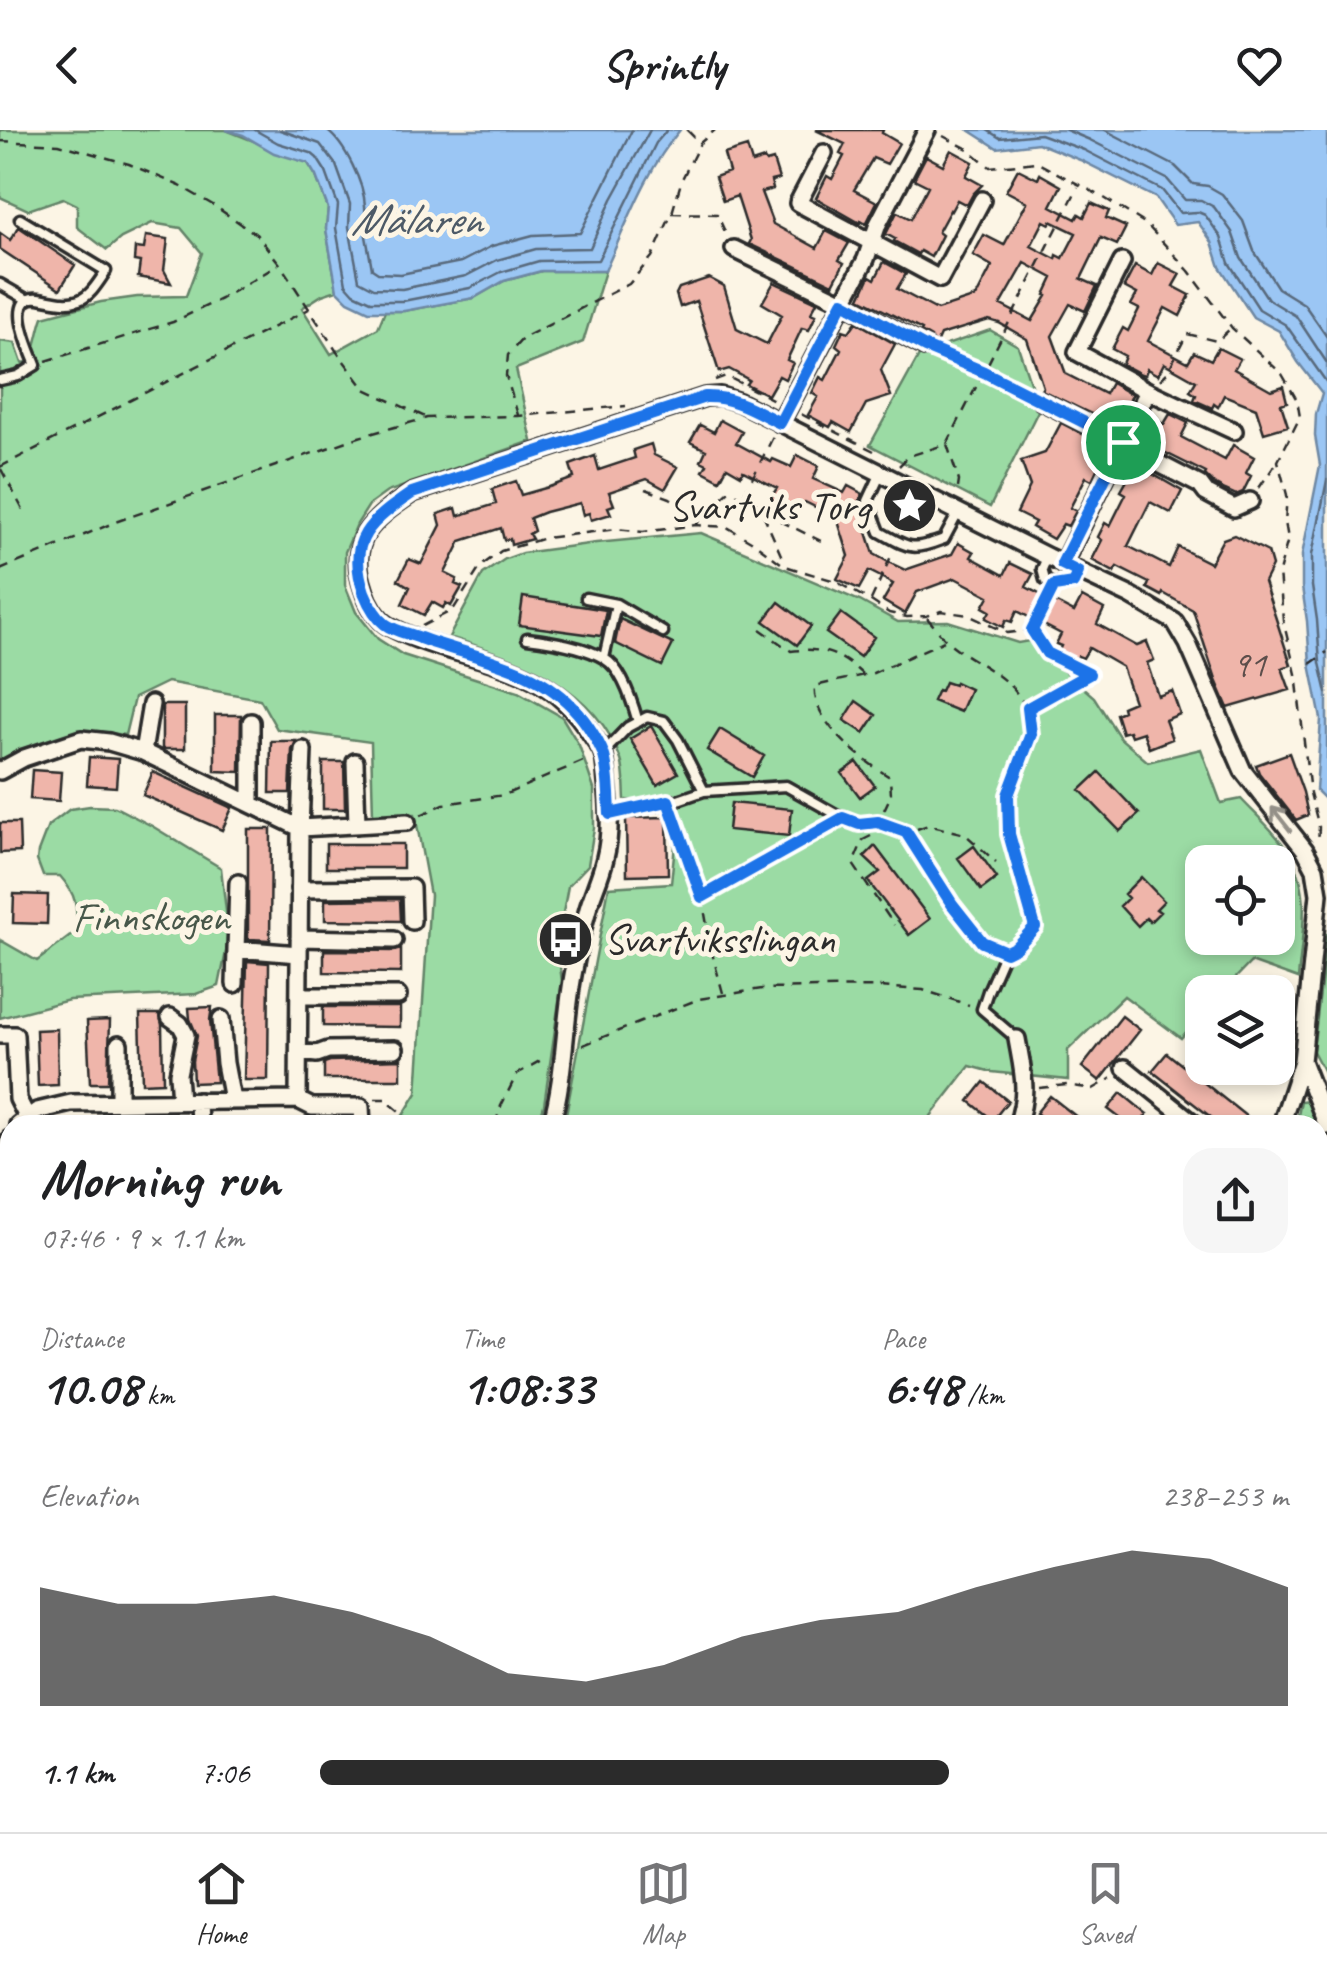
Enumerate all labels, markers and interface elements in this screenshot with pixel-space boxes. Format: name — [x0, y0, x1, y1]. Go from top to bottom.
text: Sprintly — [602, 37, 725, 94]
icon: back — [40, 38, 95, 93]
icon: heart — [1232, 38, 1287, 93]
water label: Mälaren — [351, 191, 485, 248]
pin — [1081, 400, 1166, 485]
icon: arrive — [1096, 415, 1151, 470]
place icon: Svartviks Torg — [879, 476, 939, 536]
place label: Svartviks Torg — [669, 480, 873, 533]
house number: 91 — [1232, 640, 1268, 687]
one-way arrow — [1271, 806, 1292, 833]
map controls — [1185, 845, 1295, 1085]
button: locate — [1185, 845, 1295, 955]
park label: Finnskogen — [72, 891, 232, 944]
bus stop icon: Svartviksslingan — [535, 909, 595, 969]
place label: Svartviksslingan — [604, 913, 836, 966]
button: layers — [1185, 975, 1295, 1085]
text: Morning run — [40, 1144, 280, 1214]
button: share — [1183, 1148, 1288, 1253]
text: 07:46 · 9 × 1.1 km — [40, 1217, 244, 1258]
text: Distance — [40, 1321, 124, 1356]
text: Time — [461, 1321, 504, 1356]
text: Pace — [882, 1321, 925, 1356]
text: 10.08 — [40, 1356, 140, 1419]
text: 1:08:33 — [461, 1356, 593, 1419]
text: 6:48 — [882, 1356, 960, 1419]
text: km — [140, 1377, 174, 1412]
text: /km — [960, 1377, 1004, 1412]
text: Elevation — [40, 1475, 138, 1516]
text: 238–253 m — [1162, 1475, 1288, 1516]
text: 1.1 km — [40, 1752, 114, 1793]
text: 7:06 — [200, 1752, 250, 1793]
tab: Home — [194, 1856, 249, 1951]
tab: Map — [636, 1856, 691, 1951]
tab: Saved — [1078, 1856, 1133, 1951]

